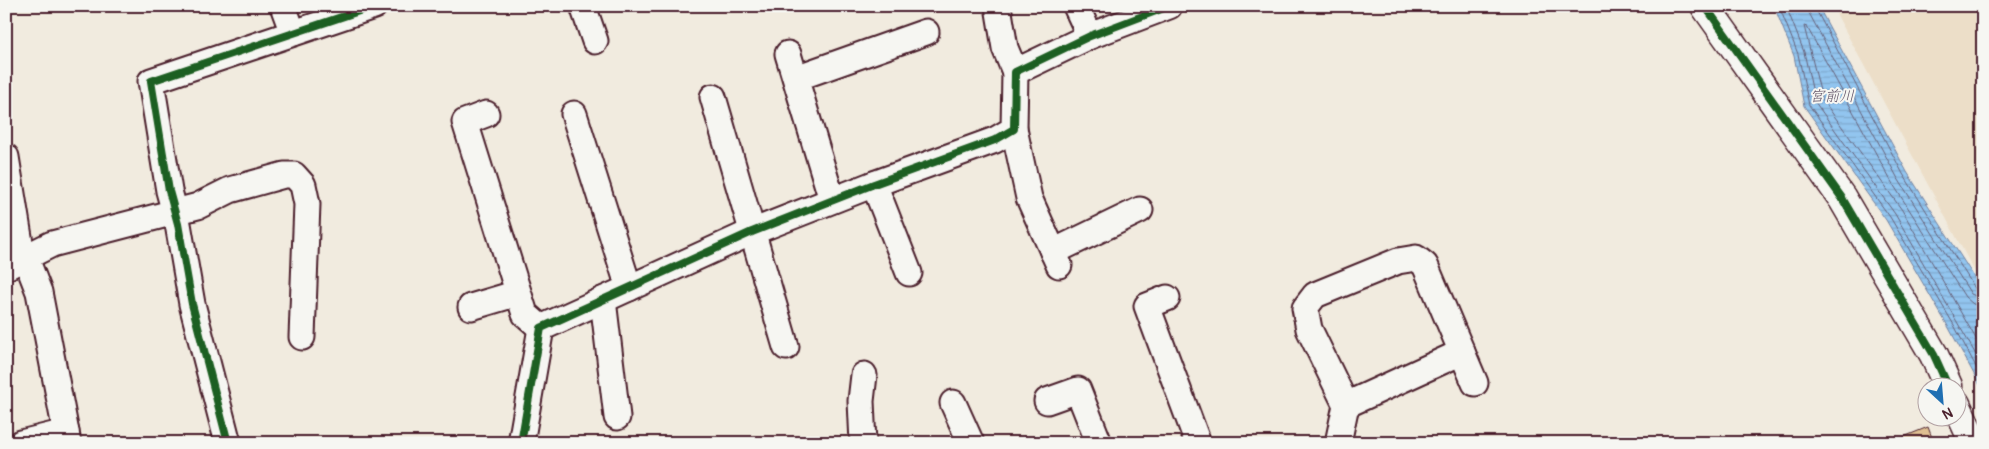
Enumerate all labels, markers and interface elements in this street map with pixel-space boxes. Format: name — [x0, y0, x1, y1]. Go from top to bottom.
water label: 宮前川 — [1809, 87, 1855, 106]
north arrow — [1916, 376, 1966, 426]
text: N — [1939, 404, 1955, 423]

